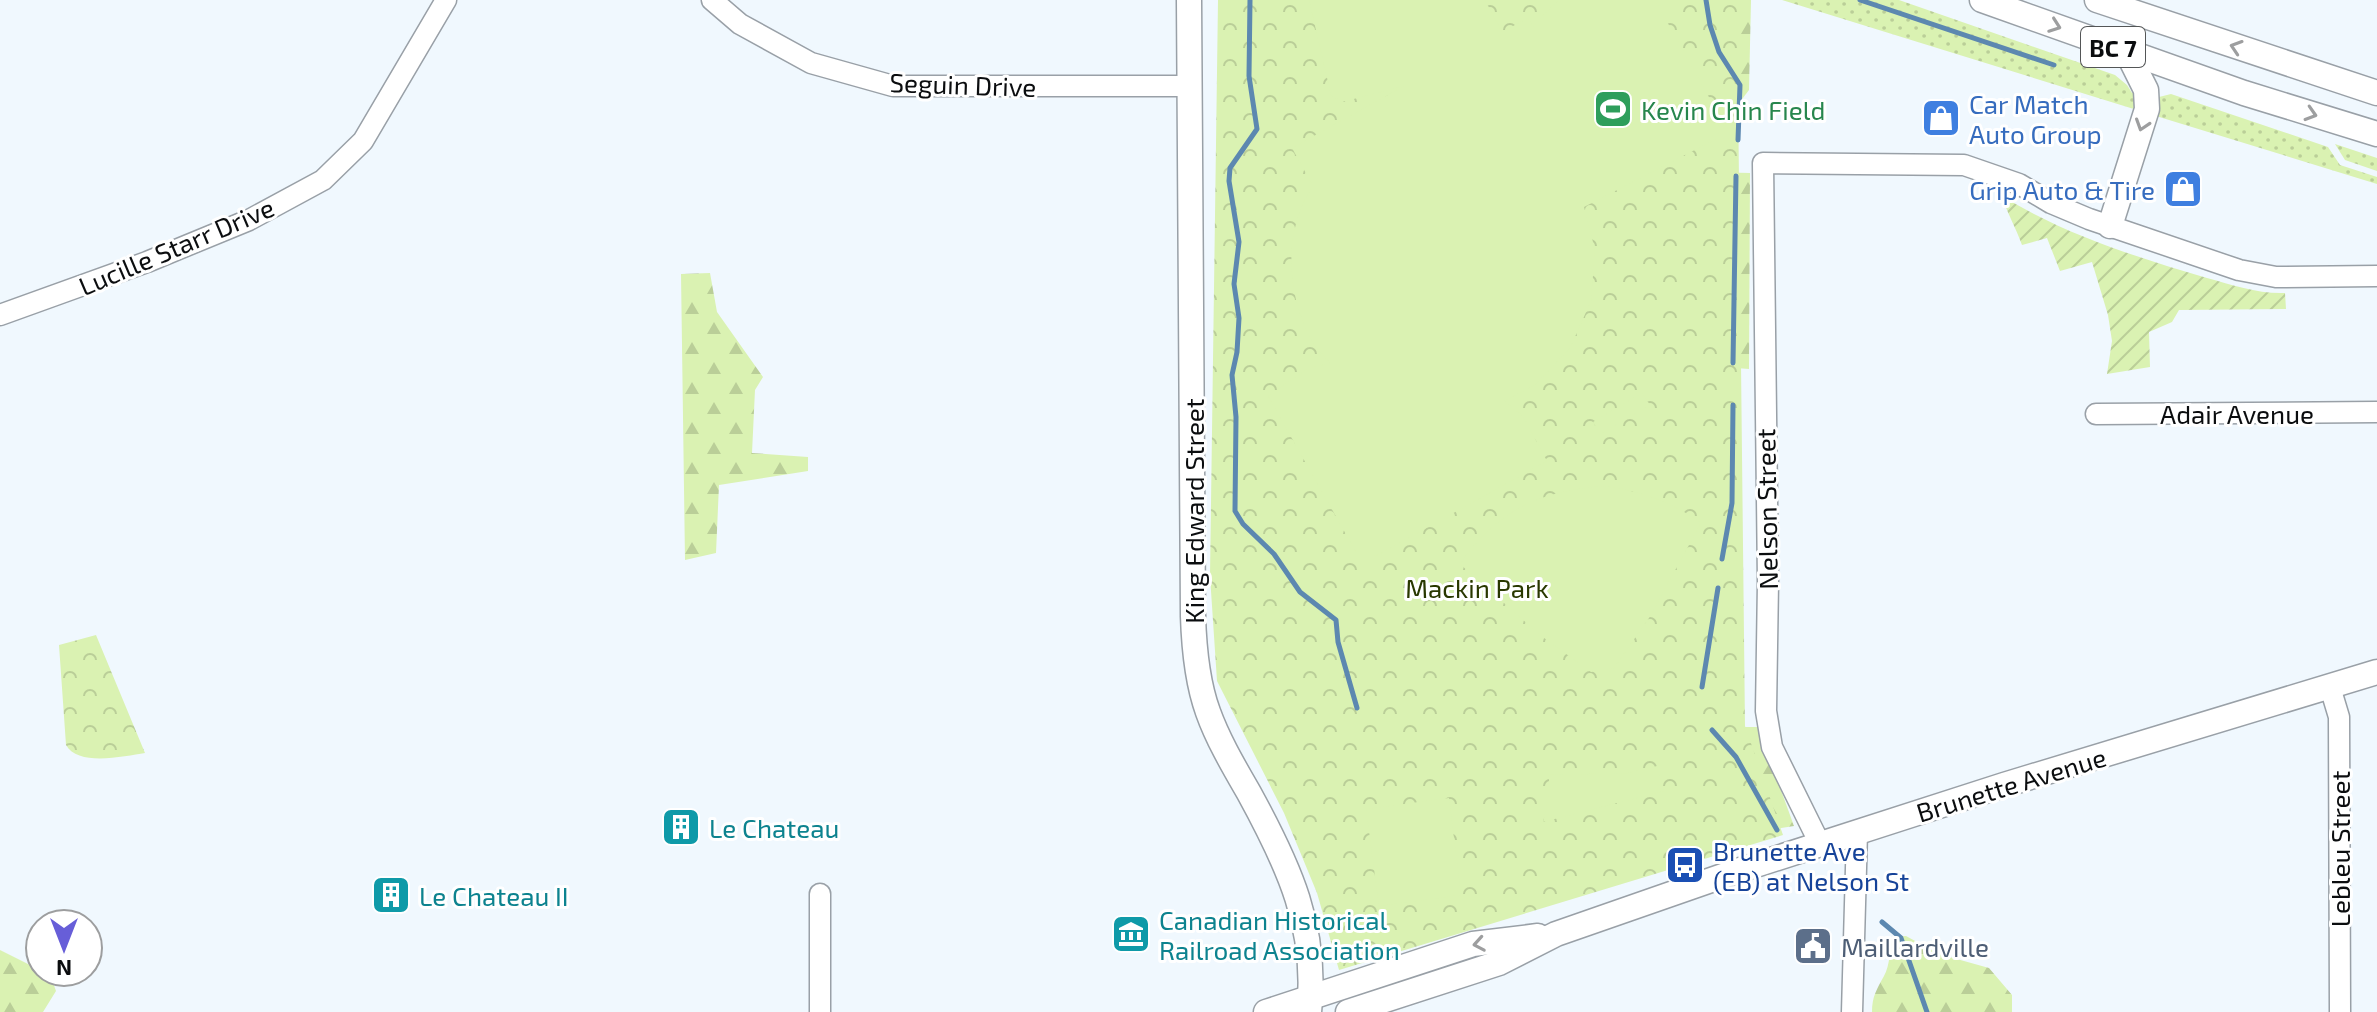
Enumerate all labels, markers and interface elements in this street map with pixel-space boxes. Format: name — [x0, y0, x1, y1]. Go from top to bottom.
one-way arrow — [2047, 17, 2061, 33]
road number: BC 7 — [2081, 27, 2145, 67]
one-way arrow — [2230, 41, 2244, 57]
street label: Seguin Drive — [889, 66, 1037, 102]
sports icon: Kevin Chin Field — [1592, 88, 1634, 130]
place label: Car Match Auto Group — [1969, 88, 2102, 149]
place label: Kevin Chin Field — [1641, 94, 1825, 125]
shop icon: Car Match Auto Group — [1920, 97, 1962, 139]
one-way arrow — [2303, 104, 2317, 120]
one-way arrow — [2135, 118, 2151, 131]
shop icon: Grip Auto & Tire — [2162, 168, 2204, 210]
place label: Grip Auto & Tire — [1969, 174, 2155, 205]
street label: Lucille Starr Drive — [74, 191, 278, 301]
street label: King Edward Street — [1178, 398, 1209, 624]
street label: Adair Avenue — [2160, 398, 2314, 429]
street label: Nelson Street — [1749, 428, 1783, 590]
park label: Mackin Park — [1405, 572, 1549, 603]
street label: Brunette Avenue — [1913, 740, 2109, 828]
street label: Lebleu Street — [2324, 771, 2355, 927]
building icon: Le Chateau — [660, 806, 702, 848]
place label: Le Chateau — [709, 812, 839, 843]
place label: Brunette Ave (EB) at Nelson St — [1713, 835, 1909, 896]
bus stop icon: Brunette Ave (EB) at Nelson St — [1664, 844, 1706, 886]
building icon: Le Chateau II — [370, 874, 412, 916]
place label: Le Chateau II — [419, 880, 569, 911]
place label: Canadian Historical Railroad Association — [1159, 904, 1400, 965]
north arrow — [24, 908, 104, 988]
museum icon: Canadian Historical Railroad Association — [1110, 913, 1152, 955]
public building icon: Maillardville — [1792, 925, 1834, 967]
place label: Maillardville — [1841, 931, 1989, 962]
one-way arrow — [1472, 935, 1486, 952]
text: N — [56, 956, 72, 982]

